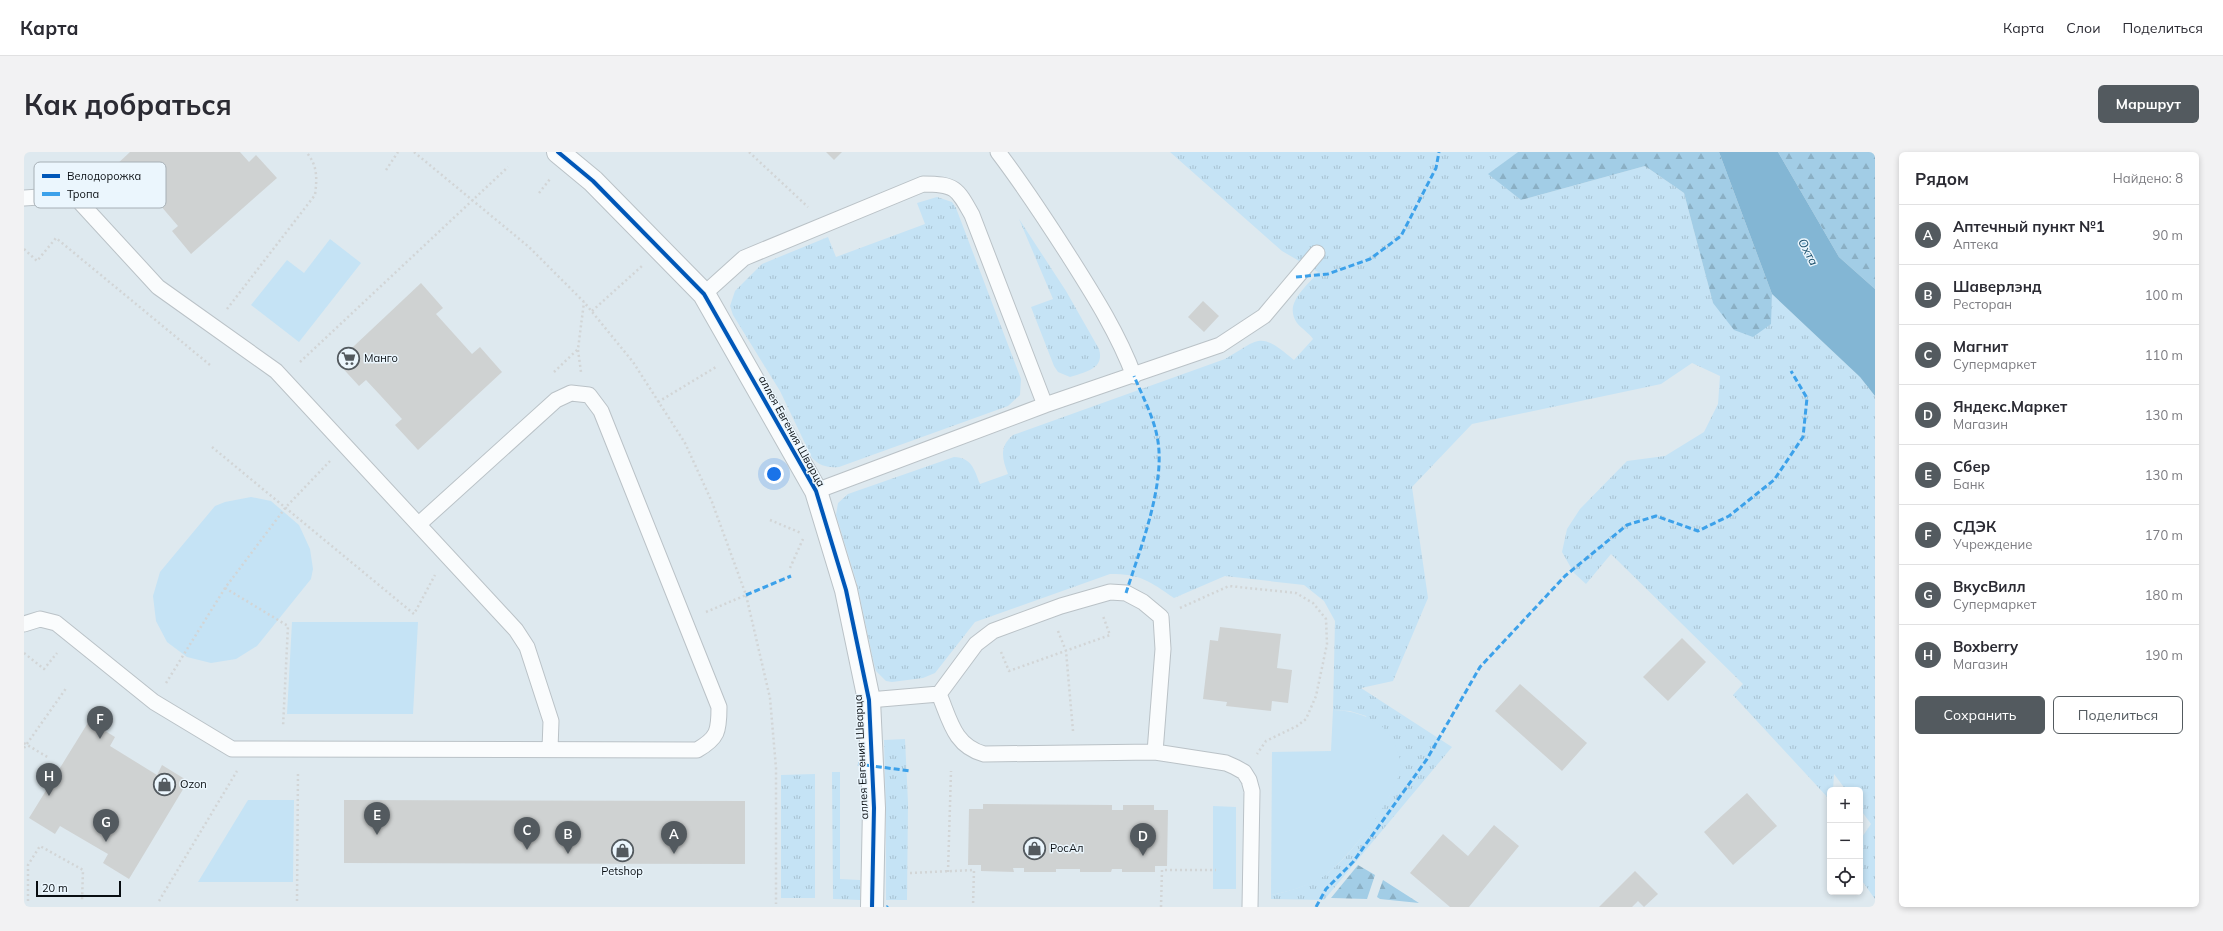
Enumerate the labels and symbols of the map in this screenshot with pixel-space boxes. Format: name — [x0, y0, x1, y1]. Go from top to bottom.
legend — [34, 162, 166, 208]
text: Велодорожка — [67, 169, 141, 183]
text: Тропа — [67, 187, 99, 201]
water label: Охта — [1795, 236, 1822, 268]
supermarket icon: Манго — [336, 345, 362, 371]
place label: Манго — [364, 351, 398, 365]
street label: аллея Евгения Шварца — [756, 373, 828, 489]
your location — [764, 464, 784, 484]
street label: аллея Евгения Шварца — [851, 694, 871, 820]
pin: F — [87, 706, 113, 739]
pin: H — [36, 763, 62, 796]
shop icon: Ozon — [151, 771, 177, 797]
place label: Ozon — [180, 777, 207, 791]
pin: E — [364, 802, 390, 835]
pin: G — [93, 809, 119, 842]
pin: C — [514, 817, 540, 850]
pin: B — [555, 821, 581, 854]
pin: A — [661, 821, 687, 854]
pin: D — [1130, 823, 1156, 856]
shop icon: РосАл — [1021, 835, 1047, 861]
shop icon: Petshop — [609, 838, 635, 864]
place label: РосАл — [1050, 841, 1083, 855]
place label: Petshop — [601, 864, 643, 878]
scale bar — [36, 879, 121, 898]

